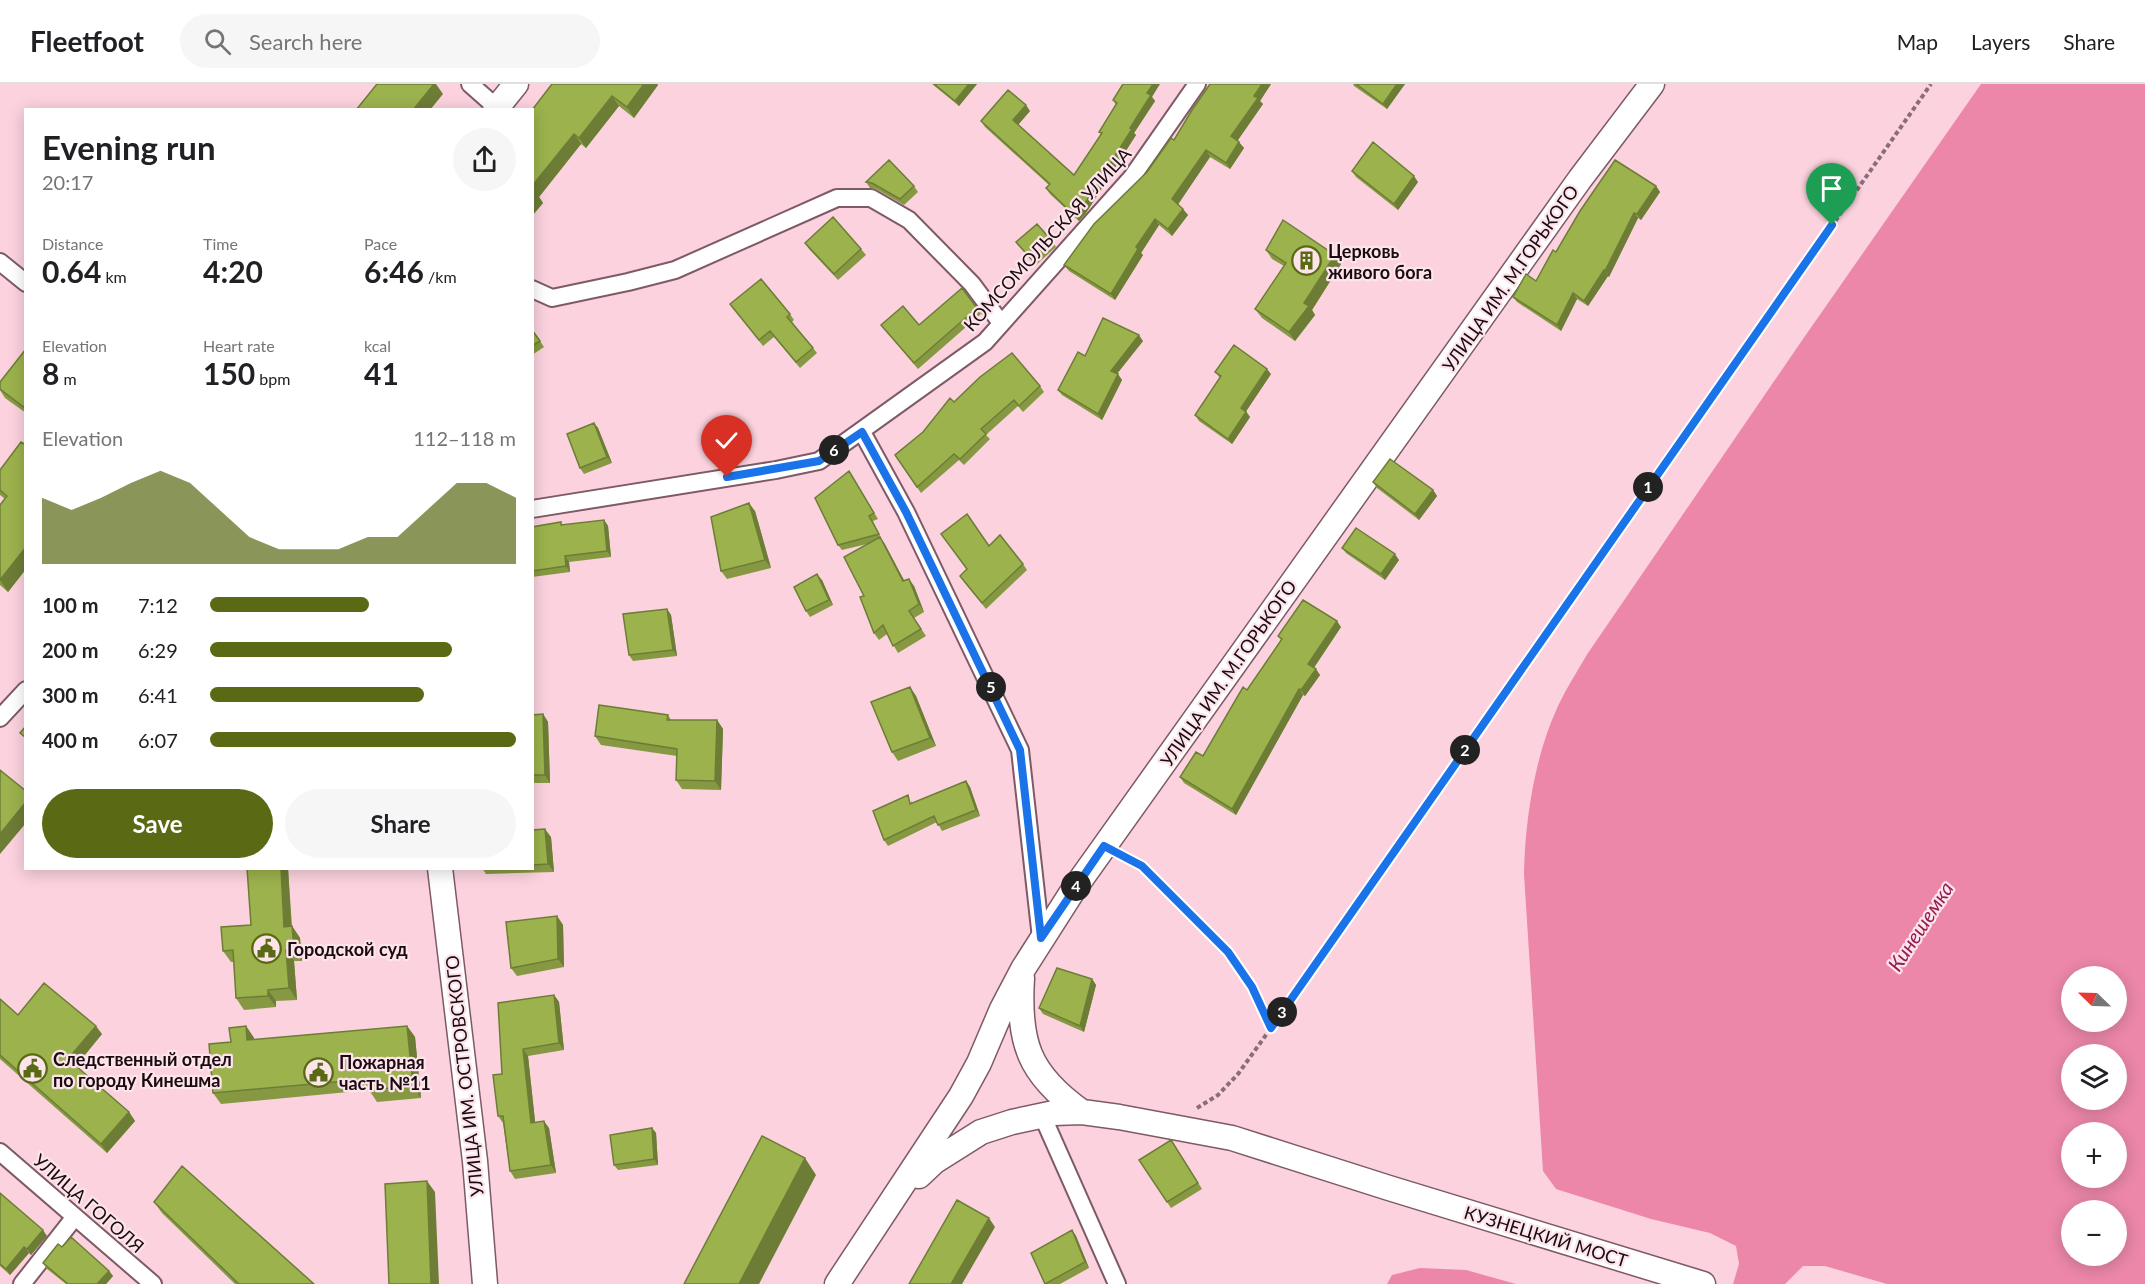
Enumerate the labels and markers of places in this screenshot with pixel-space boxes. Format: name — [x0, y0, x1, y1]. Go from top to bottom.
pin — [1806, 163, 1857, 225]
place label: Церковь живого бога — [1328, 240, 1432, 283]
building icon: Церковь живого бога — [1291, 245, 1323, 277]
pin — [701, 415, 752, 477]
pin: 6 — [819, 435, 849, 465]
pin: 1 — [1633, 472, 1663, 502]
pin: 5 — [976, 672, 1006, 702]
pin: 2 — [1450, 735, 1480, 765]
pin: 4 — [1061, 871, 1091, 901]
public building icon: Городской суд — [250, 933, 282, 965]
place label: Городской суд — [287, 938, 408, 960]
pin: 3 — [1267, 997, 1297, 1027]
place label: Следственный отдел по городу Кинешма — [53, 1048, 232, 1091]
place label: Пожарная часть №11 — [339, 1051, 431, 1094]
public building icon: Следственный отдел по городу Кинешма — [16, 1053, 48, 1085]
public building icon: Пожарная часть №11 — [302, 1056, 334, 1088]

